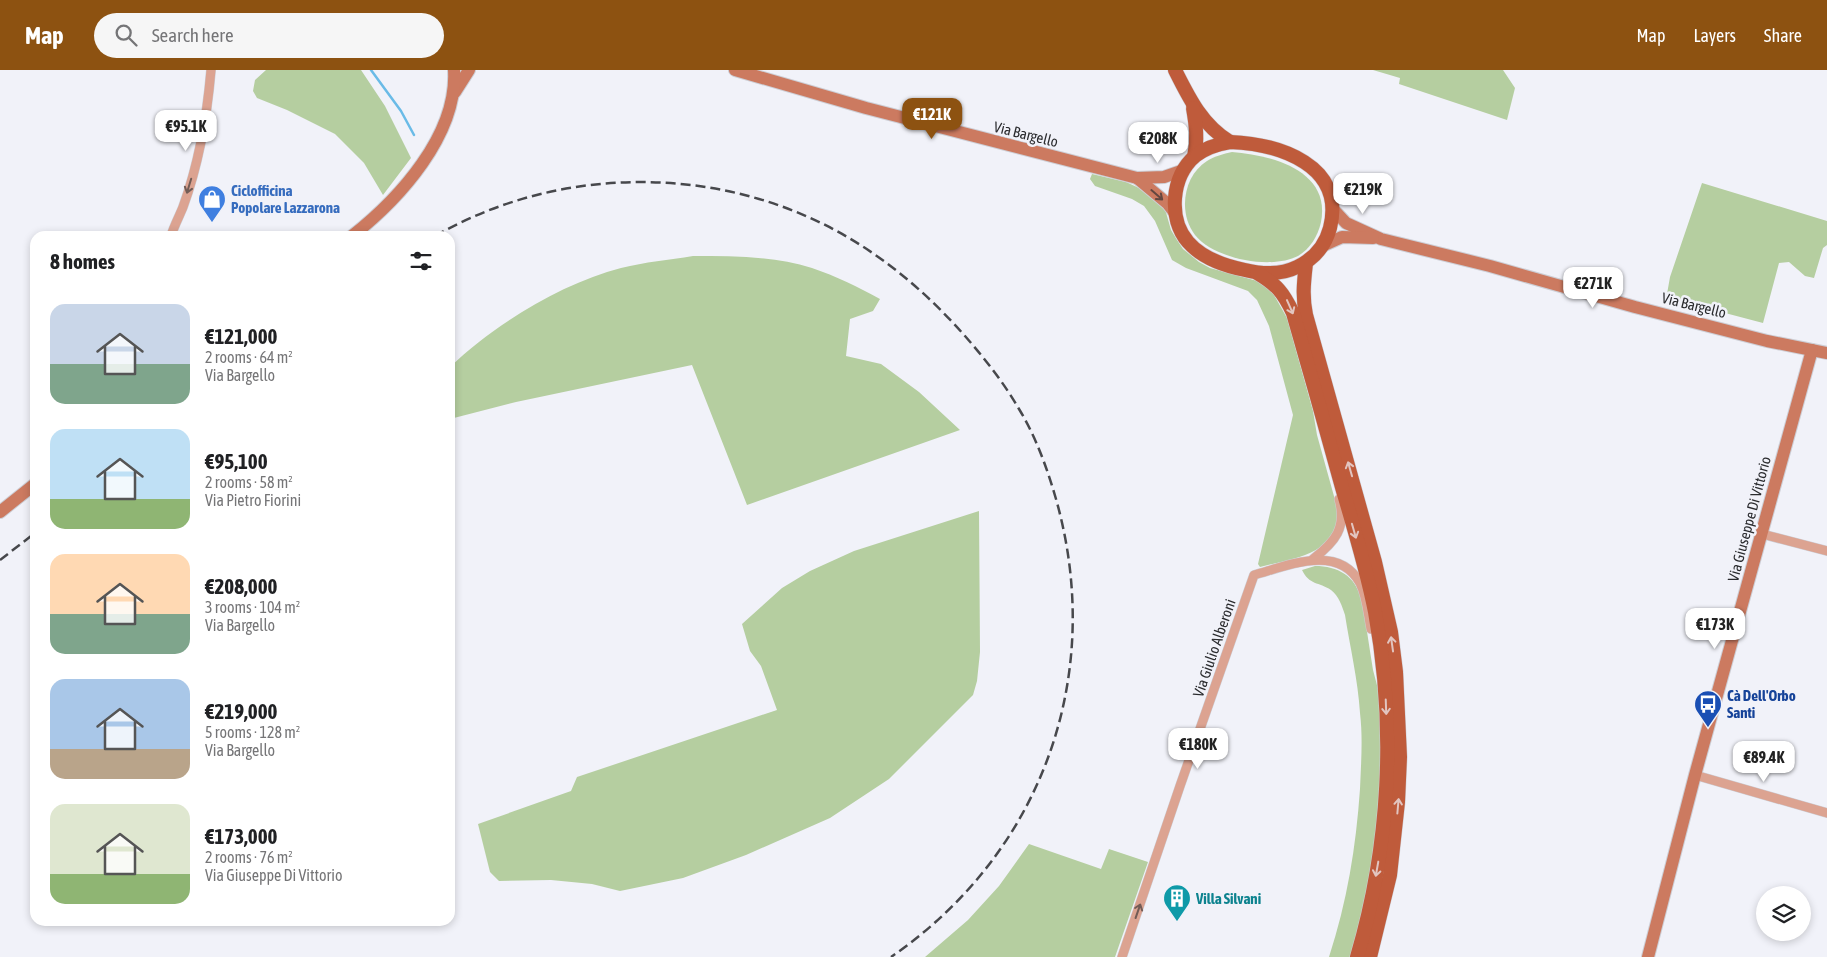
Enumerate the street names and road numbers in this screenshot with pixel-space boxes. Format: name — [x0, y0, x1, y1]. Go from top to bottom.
street label: Via Bargello — [992, 118, 1060, 150]
street label: Via Bargello — [1660, 289, 1728, 321]
street label: Via Giuseppe Di Vittorio — [1724, 455, 1774, 583]
street label: Via Giulio Alberoni — [1189, 597, 1239, 699]

